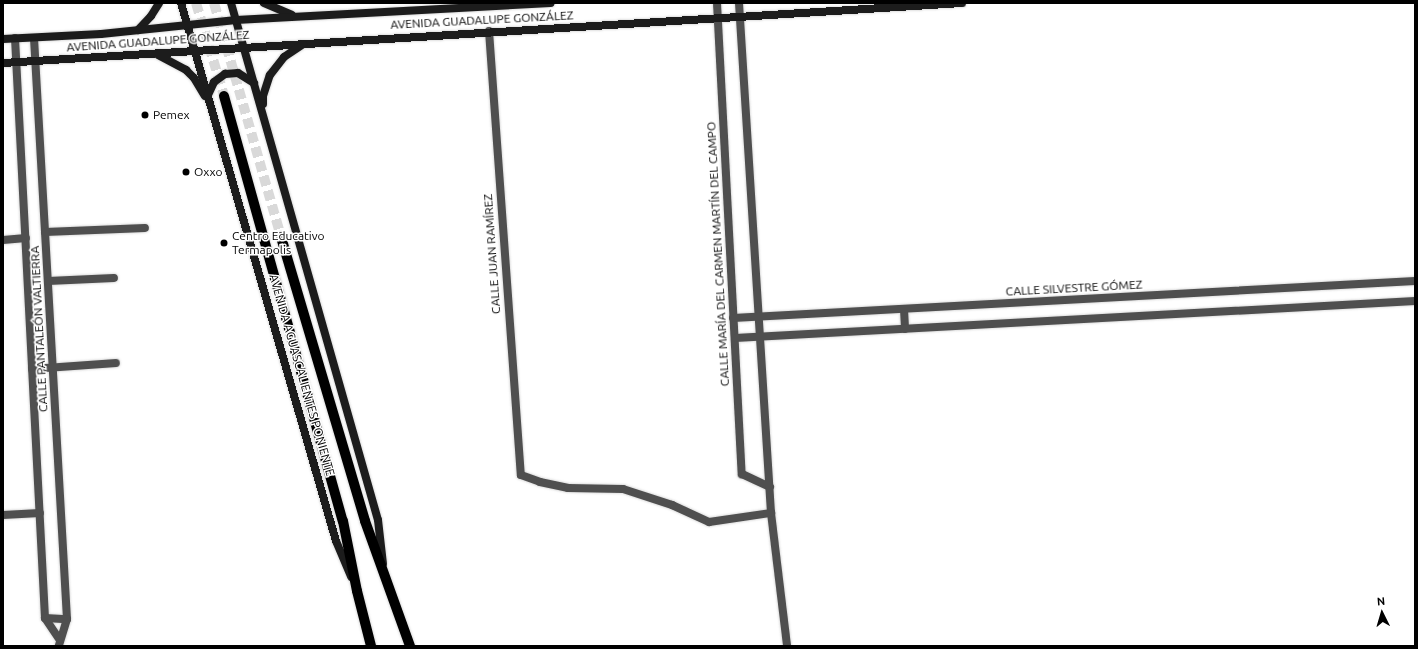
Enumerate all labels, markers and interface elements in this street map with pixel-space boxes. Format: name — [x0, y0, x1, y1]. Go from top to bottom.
street label: AVENIDA GUADALUPE GONZÁLEZ — [390, 8, 574, 32]
street label: AVENIDA GUADALUPE GONZÁLEZ — [66, 27, 250, 55]
place label: Pemex — [153, 108, 190, 122]
marker: Pemex — [140, 110, 150, 120]
street label: CALLE MARÍA DEL CARMEN MARTÍN DEL CAMPO — [704, 121, 732, 387]
place label: Oxxo — [194, 165, 223, 179]
marker: Oxxo — [181, 167, 191, 177]
street label: CALLE JUAN RAMÍREZ — [481, 193, 503, 315]
place label: Centro Educativo Termapolis — [232, 229, 325, 257]
marker: Centro Educativo Termapolis — [219, 238, 229, 248]
street label: CALLE PANTALEÓN VALTIERRA — [27, 245, 51, 413]
street label: AVENIDA AGUASCALIENTES PONIENTE — [266, 272, 338, 478]
street label: CALLE SILVESTRE GÓMEZ — [1005, 277, 1143, 299]
north arrow — [1362, 593, 1402, 633]
text: N — [1376, 595, 1386, 607]

